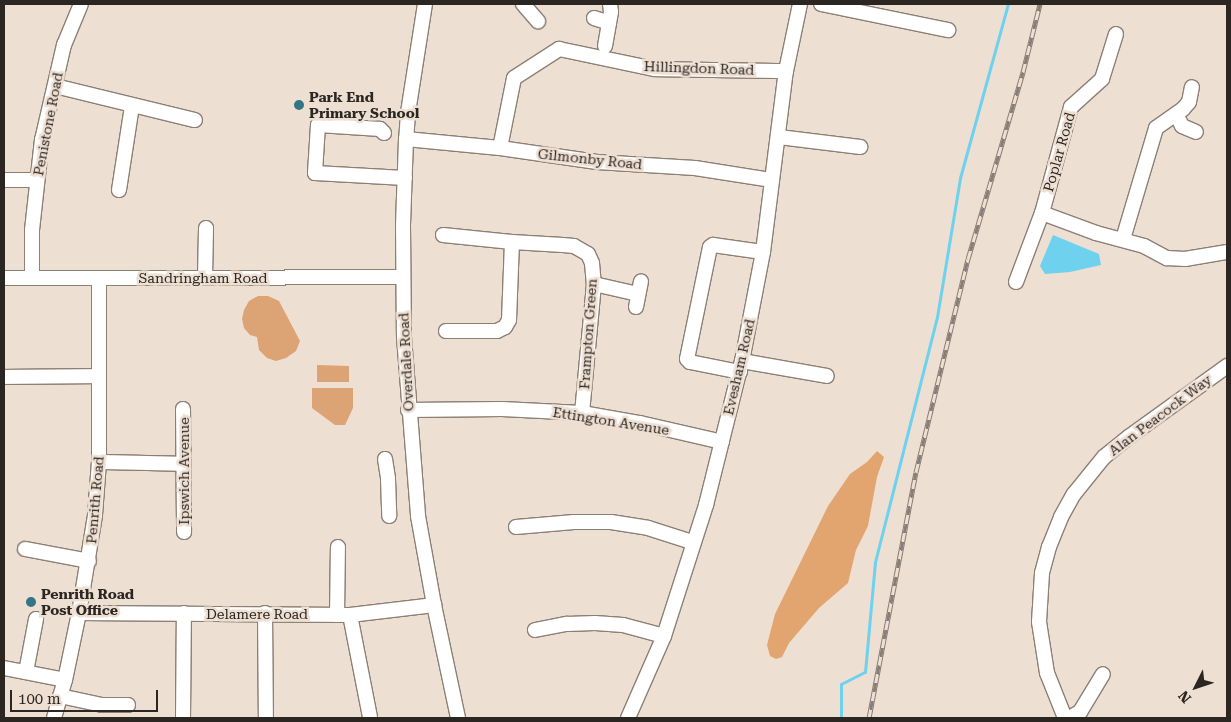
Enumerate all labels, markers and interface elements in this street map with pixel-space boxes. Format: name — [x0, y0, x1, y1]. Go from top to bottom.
street label: Hillingdon Road — [644, 58, 754, 78]
street label: Penistone Road — [30, 71, 66, 177]
place label: Park End Primary School — [309, 89, 419, 121]
marker: Park End Primary School — [293, 99, 305, 111]
street label: Poplar Road — [1040, 110, 1078, 194]
street label: Gilmonby Road — [537, 145, 643, 173]
street label: Sandringham Road — [139, 270, 267, 286]
street label: Frampton Green — [576, 278, 600, 390]
street label: Overdale Road — [395, 312, 417, 412]
street label: Evesham Road — [720, 317, 758, 417]
street label: Alan Peacock Way — [1105, 371, 1215, 459]
street label: Ettington Avenue — [552, 404, 670, 438]
street label: Ipswich Avenue — [176, 417, 192, 525]
street label: Penrith Road — [83, 456, 107, 544]
place label: Penrith Road Post Office — [41, 586, 134, 618]
marker: Penrith Road Post Office — [25, 596, 37, 608]
street label: Delamere Road — [206, 606, 308, 622]
north arrow — [1171, 662, 1221, 712]
scale bar — [12, 680, 160, 712]
text: N — [1175, 688, 1194, 706]
text: 100 m — [18, 690, 61, 708]

